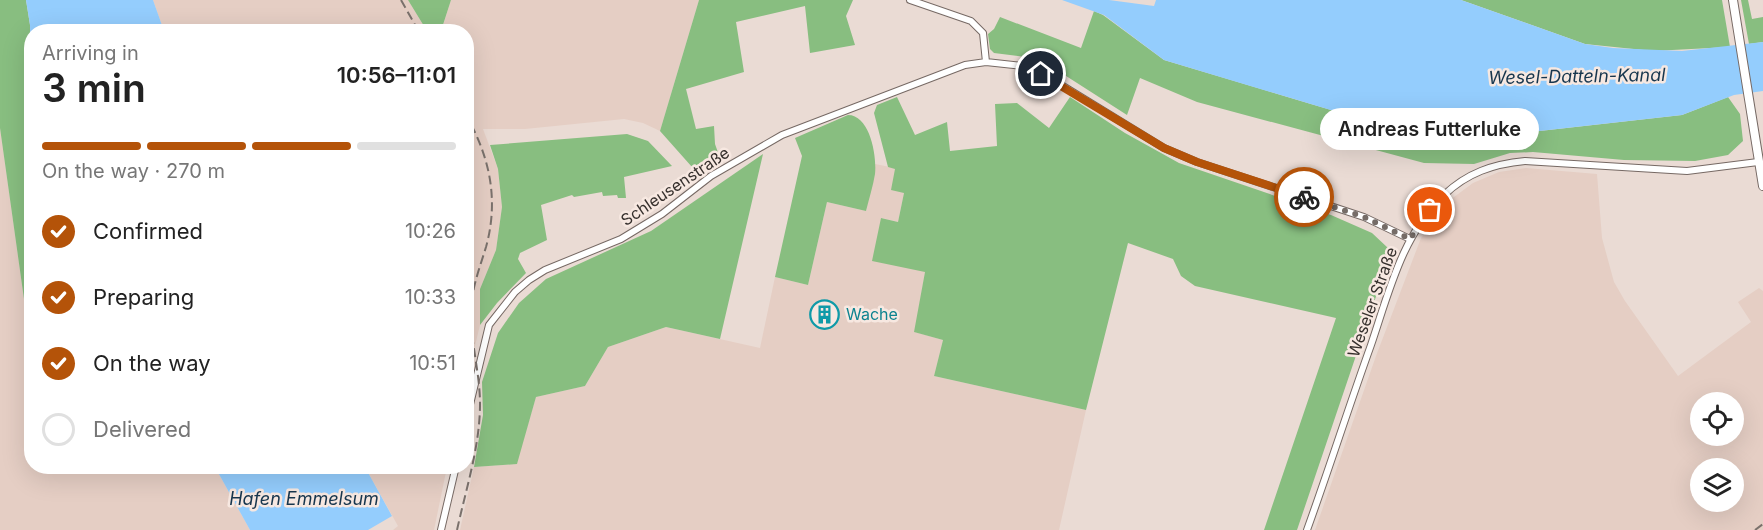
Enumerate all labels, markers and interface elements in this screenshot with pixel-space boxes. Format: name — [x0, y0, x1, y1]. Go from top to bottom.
text: Arriving in — [42, 41, 139, 65]
pin — [1015, 48, 1066, 99]
icon: home — [1024, 57, 1057, 90]
text: 10:56–11:01 — [337, 62, 456, 88]
text: 3 min — [42, 64, 146, 111]
water label: Wesel-Datteln-Kanal — [1488, 64, 1666, 88]
callout: Andreas Futterluke — [1320, 108, 1540, 150]
text: Andreas Futterluke — [1338, 117, 1521, 141]
street label: Schleusenstraße — [617, 142, 733, 230]
text: On the way · 270 m — [42, 159, 225, 183]
courier — [1274, 167, 1334, 227]
icon: bike — [1288, 181, 1321, 214]
pin — [1404, 184, 1455, 235]
icon: bag — [1413, 193, 1446, 226]
icon: check — [42, 215, 75, 248]
text: Confirmed — [93, 218, 203, 244]
text: 10:26 — [405, 219, 456, 243]
street label: Weseler Straße — [1343, 244, 1401, 360]
icon: check — [42, 281, 75, 314]
text: Preparing — [93, 284, 194, 310]
text: 10:33 — [405, 285, 456, 309]
building icon: Wache — [809, 298, 841, 330]
place label: Wache — [846, 304, 898, 324]
icon: check — [42, 347, 75, 380]
text: On the way — [93, 350, 211, 376]
text: 10:51 — [409, 351, 456, 375]
map controls — [1690, 392, 1744, 512]
button: locate — [1690, 392, 1744, 446]
text: Delivered — [93, 416, 191, 442]
button: layers — [1690, 458, 1744, 512]
water label: Hafen Emmelsum — [229, 488, 379, 509]

